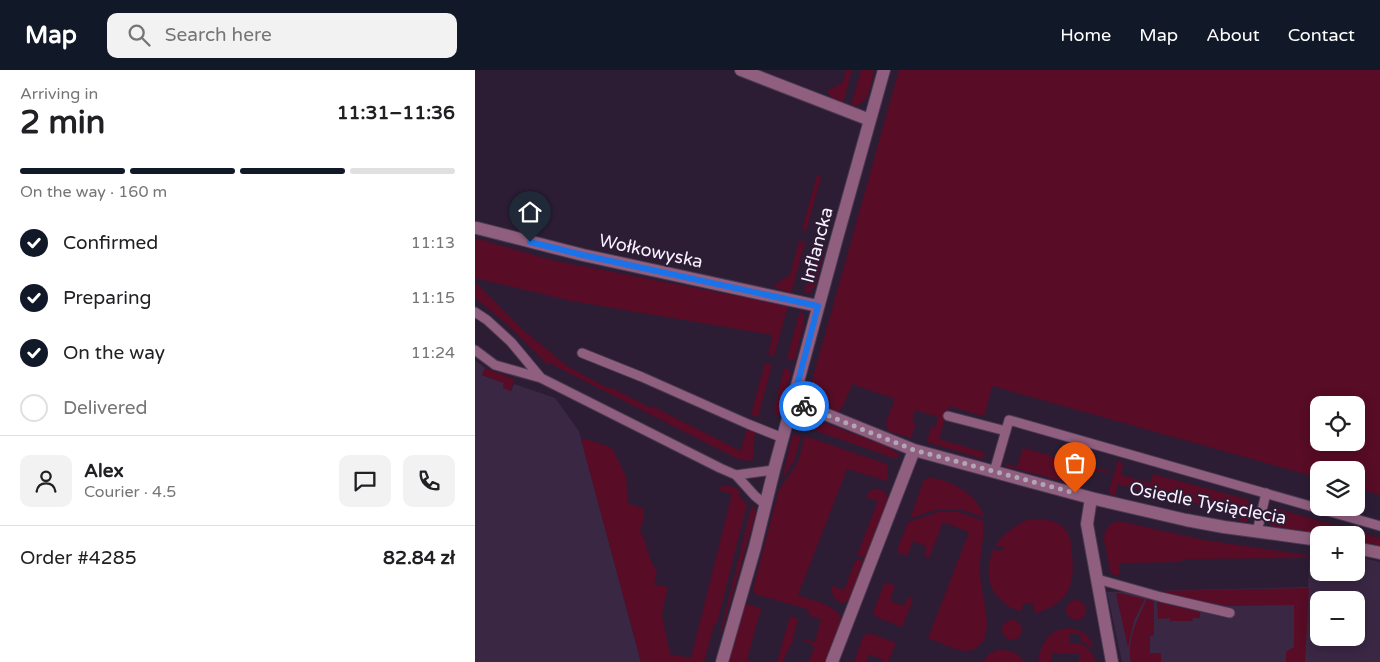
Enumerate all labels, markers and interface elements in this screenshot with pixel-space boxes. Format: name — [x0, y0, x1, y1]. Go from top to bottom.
search box — [107, 13, 457, 58]
text: Map — [25, 21, 77, 50]
icon: search — [125, 21, 153, 49]
text: Search here — [165, 24, 272, 46]
text: Home — [1060, 24, 1111, 46]
text: Map — [1139, 24, 1178, 46]
text: About — [1206, 24, 1260, 46]
text: Contact — [1288, 24, 1355, 46]
text: Arriving in — [20, 84, 98, 104]
text: 11:31–11:36 — [337, 102, 455, 124]
text: 2 min — [20, 104, 105, 142]
text: On the way · 160 m — [20, 182, 167, 202]
pin — [509, 191, 551, 242]
icon: home — [516, 198, 544, 226]
street label: Inflancka — [796, 205, 838, 285]
icon: check — [20, 229, 48, 257]
street label: Wołkowyska — [597, 229, 705, 273]
text: Confirmed — [63, 232, 158, 254]
text: 11:13 — [411, 233, 455, 253]
icon: check — [20, 284, 48, 312]
text: Preparing — [63, 287, 152, 309]
text: 11:15 — [411, 288, 455, 308]
icon: check — [20, 339, 48, 367]
text: On the way — [63, 342, 165, 364]
text: 11:24 — [411, 343, 455, 363]
courier — [779, 381, 829, 431]
icon: bike — [790, 392, 818, 420]
map controls — [1310, 396, 1365, 646]
button: locate — [1310, 396, 1365, 451]
text: Delivered — [63, 397, 148, 419]
pin — [1054, 442, 1096, 493]
icon: bag — [1061, 449, 1089, 477]
button: person — [20, 455, 72, 507]
button: chat — [339, 455, 391, 507]
button: phone — [403, 455, 455, 507]
text: Alex — [84, 460, 124, 482]
button: layers — [1310, 461, 1365, 516]
street label: Osiedle Tysiąclecia — [1128, 477, 1288, 529]
text: Courier · 4.5 — [84, 482, 176, 502]
button: + — [1310, 526, 1365, 581]
text: Order #4285 — [20, 547, 137, 569]
text: 82.84 zł — [383, 547, 455, 569]
button: − — [1310, 591, 1365, 646]

